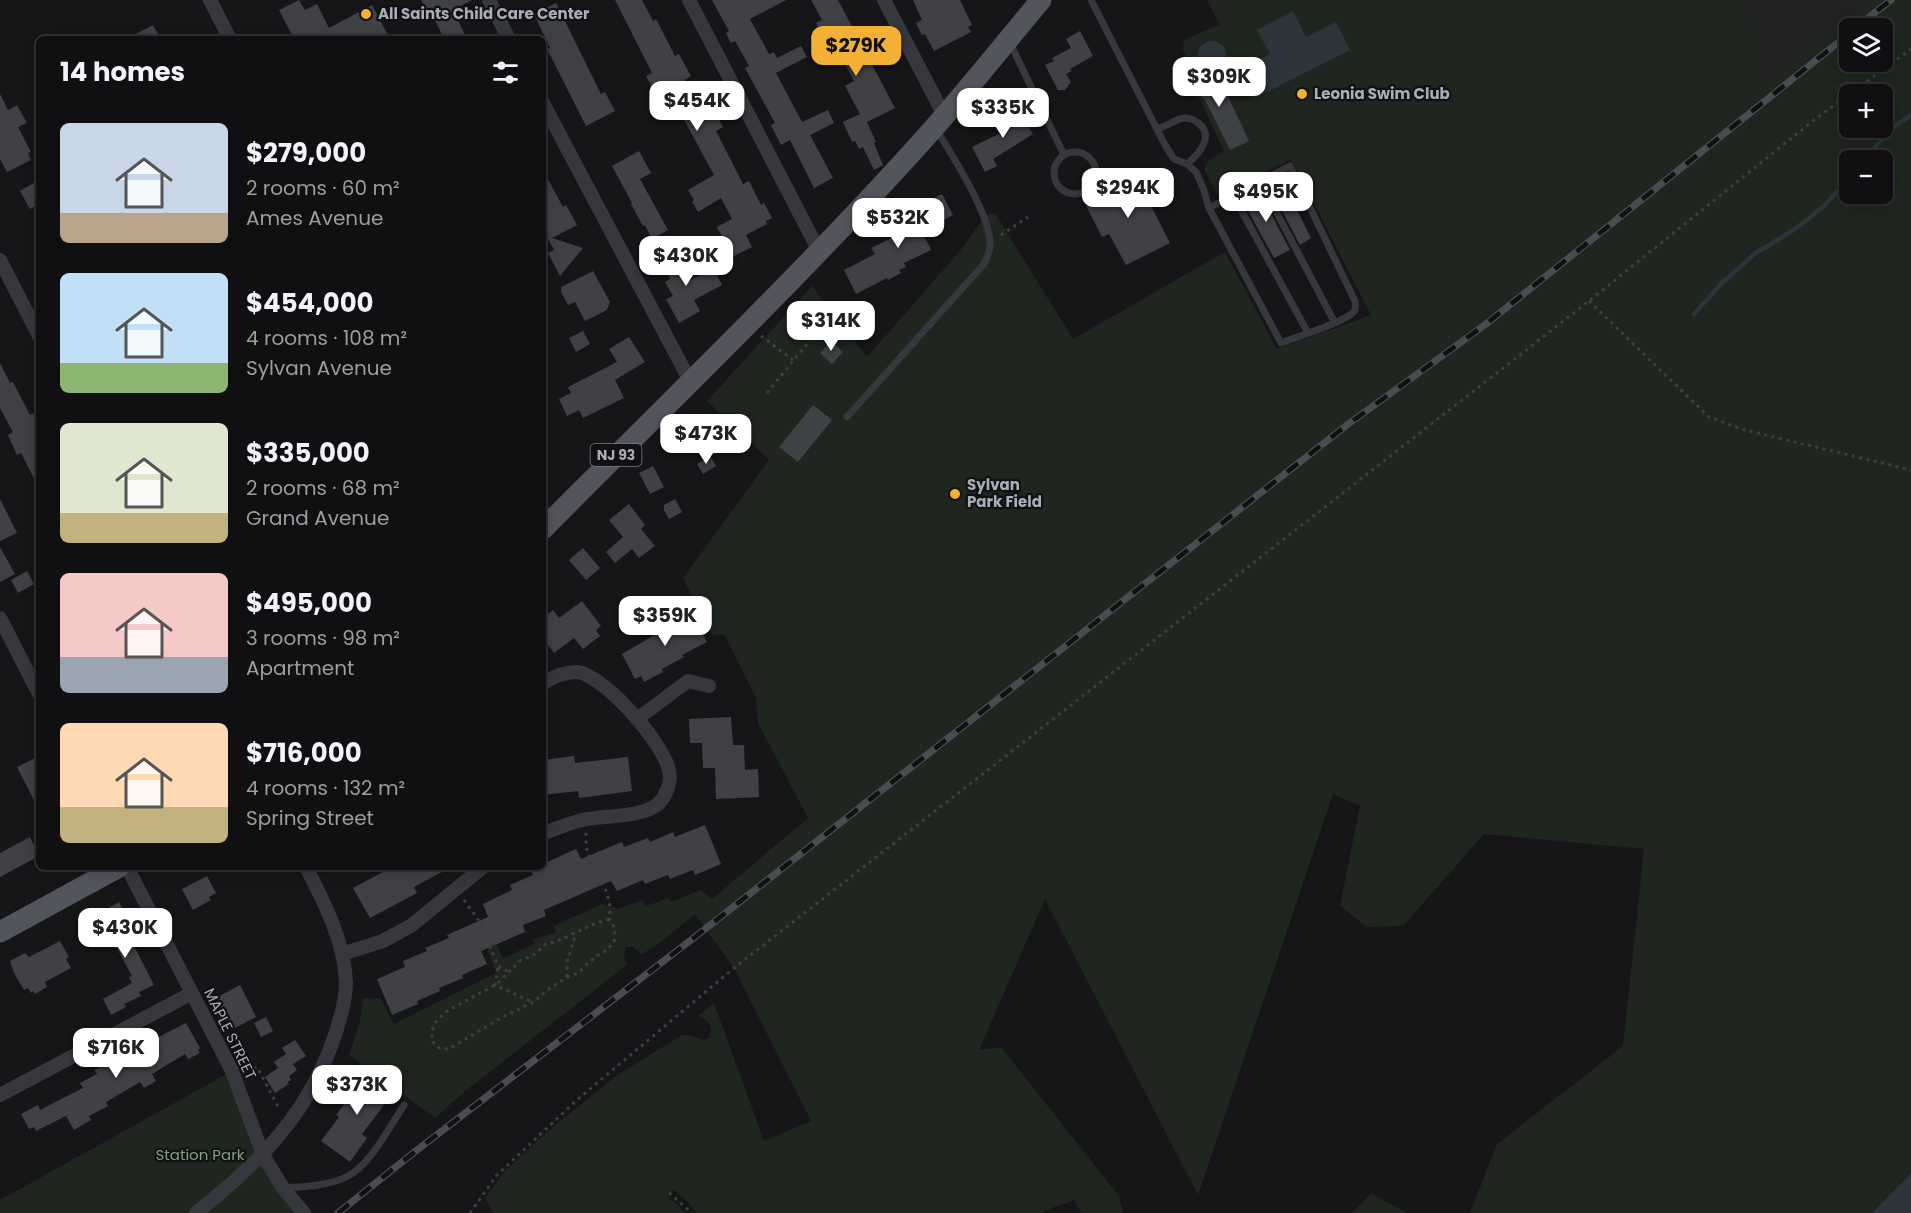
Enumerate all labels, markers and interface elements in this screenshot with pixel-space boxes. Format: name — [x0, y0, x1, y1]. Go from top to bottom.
place label: All Saints Child Care Center — [378, 3, 590, 24]
marker: All Saints Child Care Center — [359, 7, 373, 21]
map controls — [1839, 18, 1893, 204]
button: layers — [1839, 18, 1893, 72]
pin: $279K — [814, 26, 898, 77]
text: $279K — [825, 31, 887, 59]
text: 14 homes — [60, 54, 185, 90]
icon: filters — [489, 56, 522, 89]
pin: $309K — [1177, 57, 1261, 108]
text: $309K — [1187, 62, 1251, 90]
pin: $454K — [655, 81, 739, 132]
place label: Leonia Swim Club — [1314, 83, 1450, 104]
button: + — [1839, 84, 1893, 138]
text: $454K — [663, 86, 731, 114]
marker: Leonia Swim Club — [1295, 87, 1309, 101]
pin: $335K — [961, 88, 1045, 139]
text: $335K — [971, 93, 1035, 121]
text: $279,000 — [246, 135, 366, 171]
icon: home — [108, 147, 180, 219]
button: − — [1839, 150, 1893, 204]
pin: $294K — [1086, 168, 1170, 219]
pin: $495K — [1224, 172, 1308, 223]
text: $294K — [1096, 173, 1160, 201]
text: 2 rooms · 60 m² — [246, 174, 400, 202]
text: $495K — [1233, 177, 1299, 205]
pin: $532K — [856, 198, 940, 249]
text: $532K — [866, 203, 930, 231]
text: Ames Avenue — [246, 204, 383, 232]
pin: $430K — [644, 236, 728, 287]
text: $430K — [653, 241, 719, 269]
text: $454,000 — [246, 285, 374, 321]
icon: home — [108, 297, 180, 369]
pin: $314K — [789, 301, 873, 352]
text: $314K — [801, 306, 861, 334]
text: 4 rooms · 108 m² — [246, 324, 407, 352]
text: Sylvan Avenue — [246, 354, 392, 382]
pin: $473K — [664, 414, 748, 465]
text: $473K — [674, 419, 738, 447]
text: $335,000 — [246, 435, 370, 471]
road number: NJ 93 — [590, 444, 642, 466]
icon: home — [108, 447, 180, 519]
text: 2 rooms · 68 m² — [246, 474, 400, 502]
place label: Sylvan Park Field — [967, 474, 1042, 512]
marker: Sylvan Park Field — [948, 487, 962, 501]
text: Grand Avenue — [246, 504, 389, 532]
text: $495,000 — [246, 585, 372, 621]
pin: $359K — [623, 596, 707, 647]
icon: home — [108, 597, 180, 669]
text: $359K — [633, 601, 697, 629]
text: 3 rooms · 98 m² — [246, 624, 400, 652]
text: Apartment — [246, 654, 354, 682]
text: $716,000 — [246, 735, 362, 771]
icon: home — [108, 747, 180, 819]
text: 4 rooms · 132 m² — [246, 774, 405, 802]
text: Spring Street — [246, 804, 374, 832]
pin: $430K — [83, 908, 167, 959]
text: $430K — [92, 913, 158, 941]
street label: MAPLE STREET — [199, 984, 262, 1083]
pin: $716K — [74, 1028, 158, 1079]
text: $716K — [87, 1033, 145, 1061]
pin: $373K — [315, 1065, 399, 1116]
text: $373K — [326, 1070, 388, 1098]
park label: Station Park — [156, 1144, 245, 1165]

